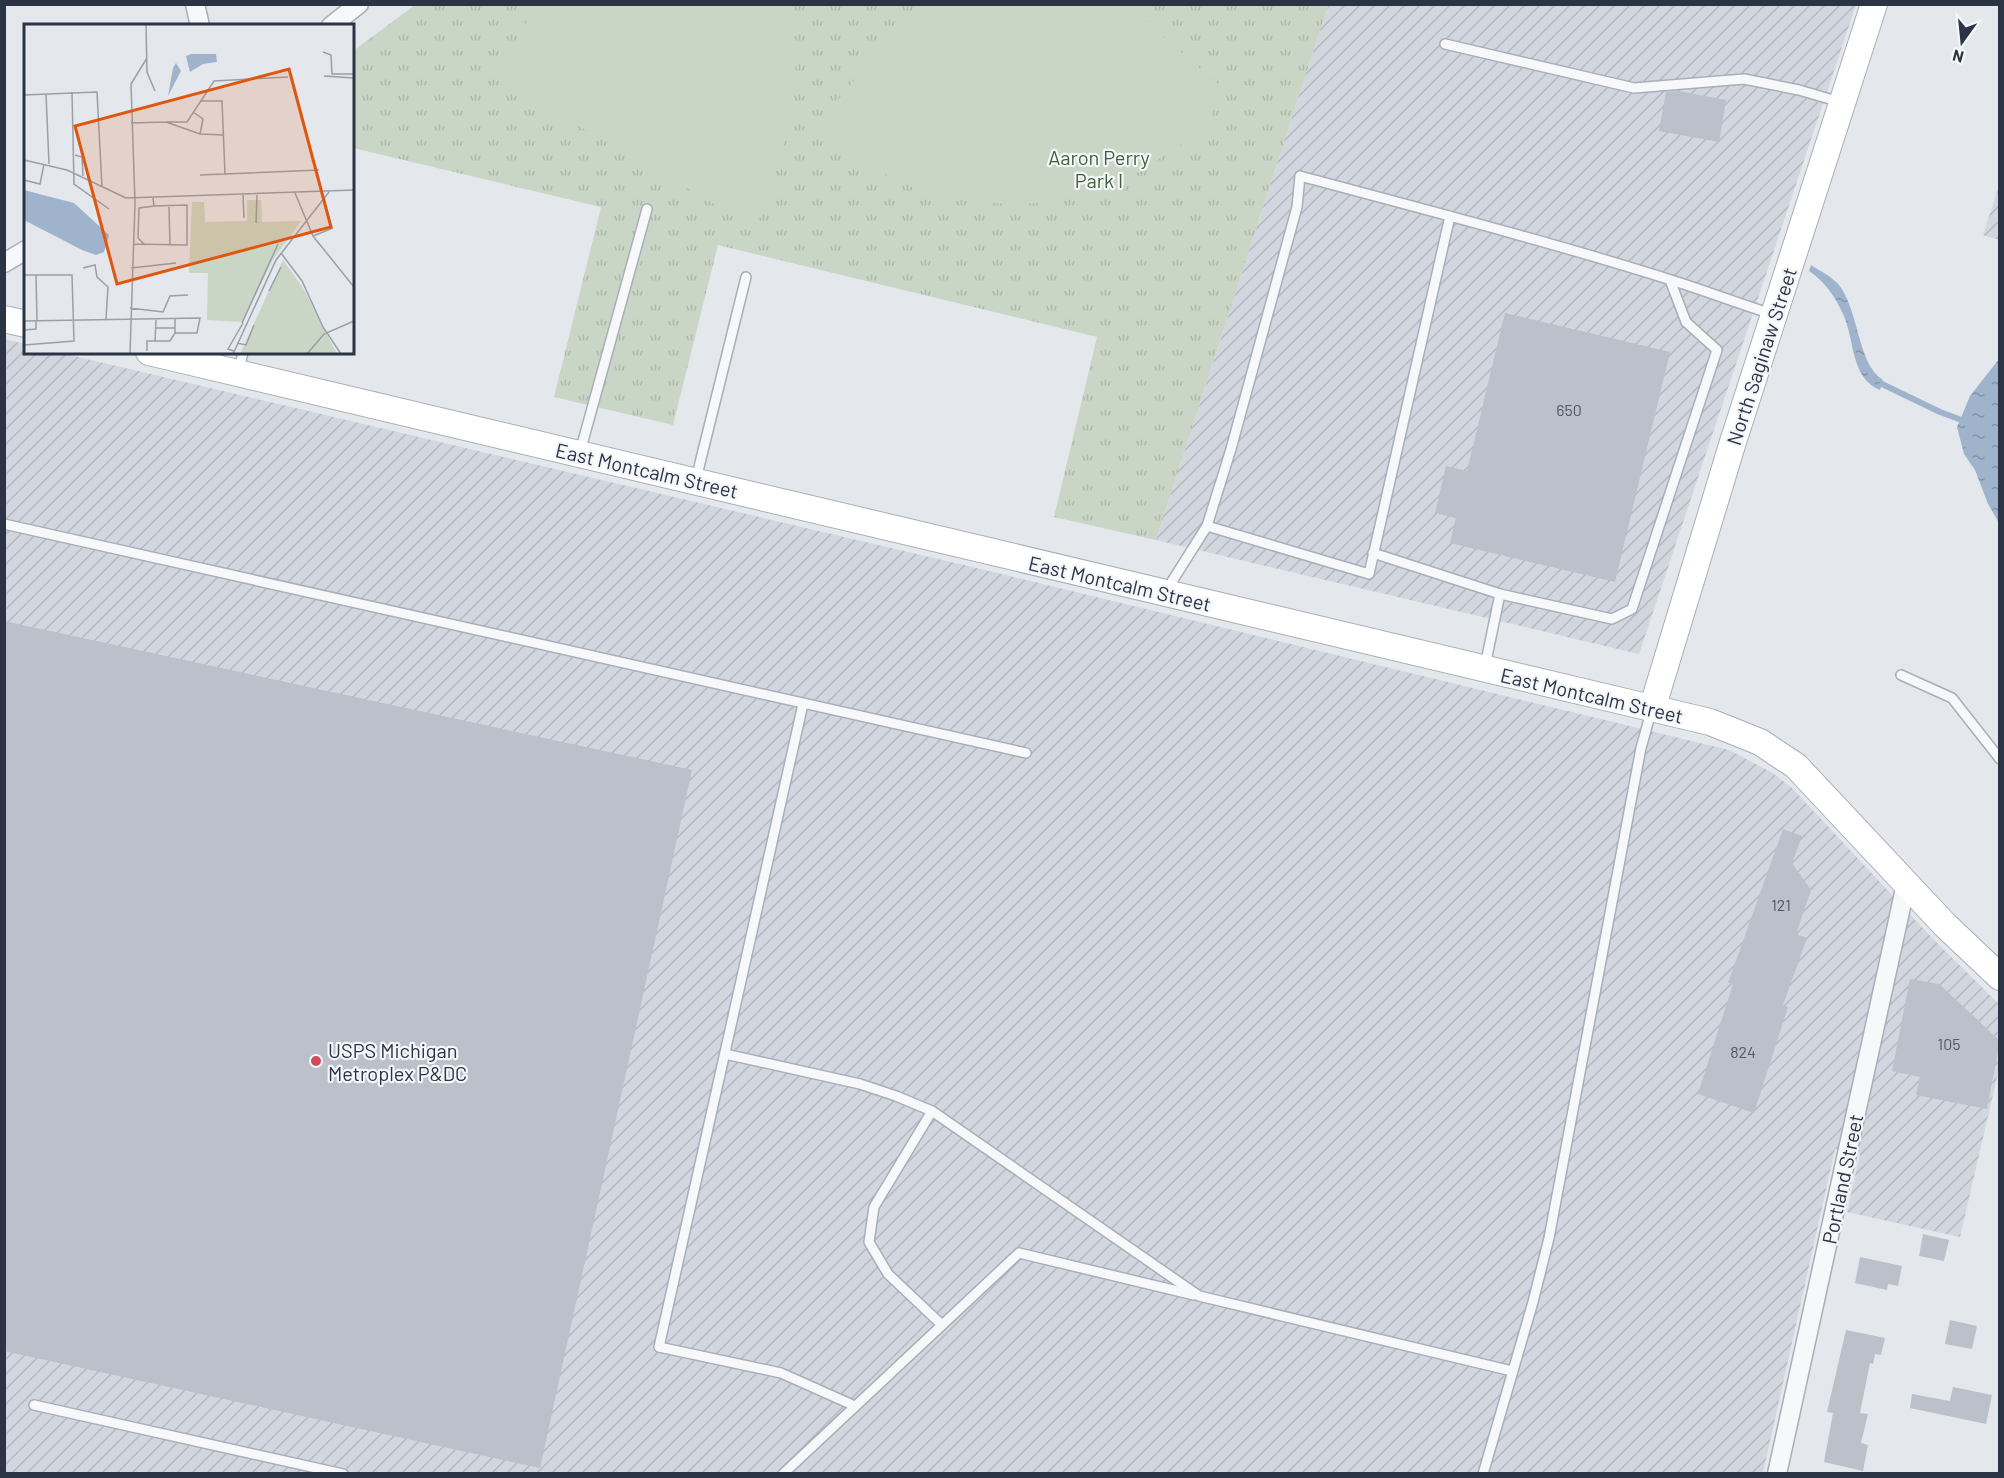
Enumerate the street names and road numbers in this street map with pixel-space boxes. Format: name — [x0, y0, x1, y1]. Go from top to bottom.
street label: North Saginaw Street — [1721, 264, 1801, 448]
street label: East Montcalm Street — [553, 437, 741, 503]
street label: East Montcalm Street — [1026, 550, 1214, 616]
street label: East Montcalm Street — [1498, 662, 1686, 728]
street label: Portland Street — [1817, 1112, 1867, 1246]

